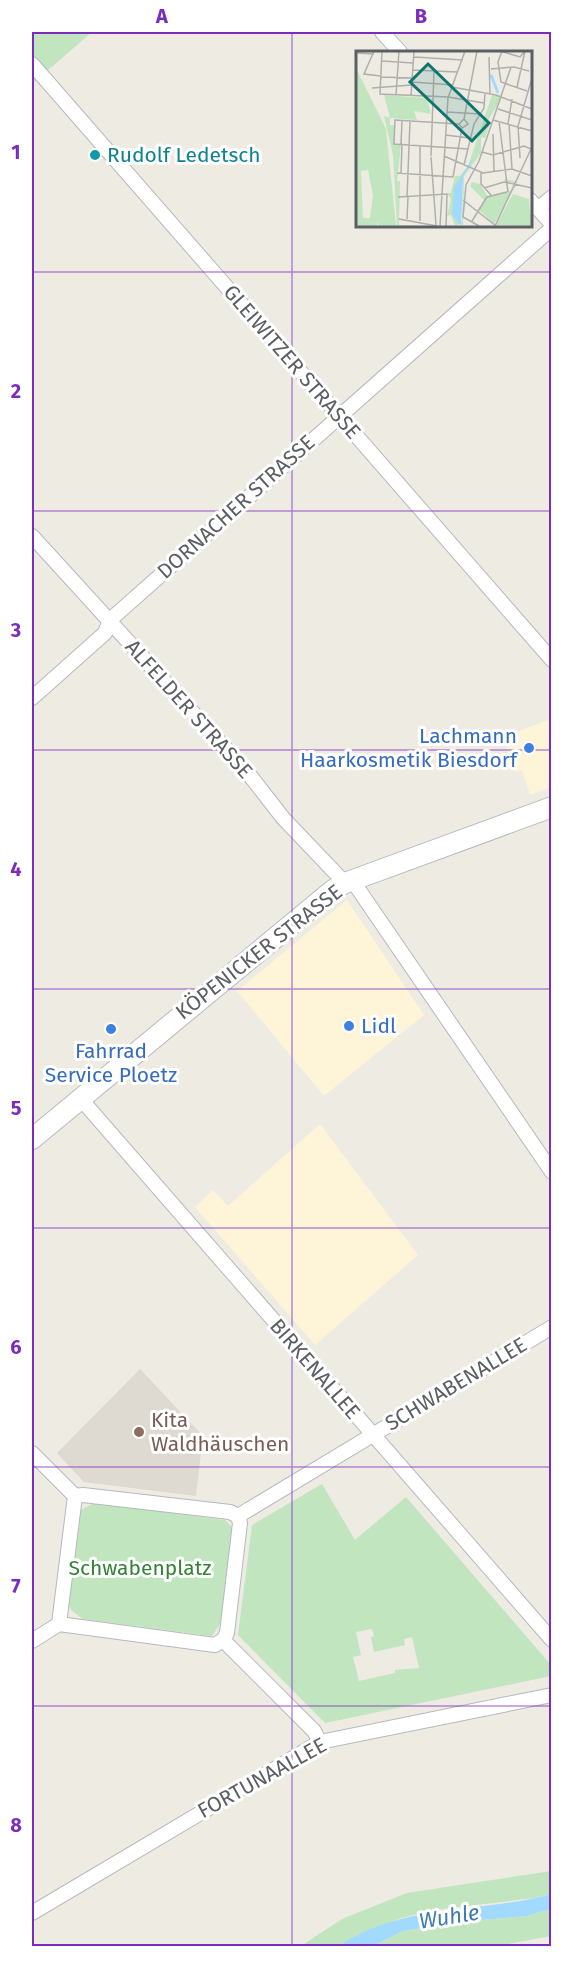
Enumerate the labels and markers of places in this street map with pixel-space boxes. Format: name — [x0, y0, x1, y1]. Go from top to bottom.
place label: Rudolf Ledetsch — [107, 142, 261, 168]
marker: Rudolf Ledetsch — [88, 148, 102, 162]
place label: Lachmann Haarkosmetik Biesdorf — [300, 723, 519, 773]
marker: Lachmann Haarkosmetik Biesdorf — [522, 741, 536, 755]
place label: Lidl — [361, 1013, 396, 1039]
marker: Lidl — [342, 1019, 356, 1033]
marker: Fahrrad Service Ploetz — [104, 1022, 118, 1036]
place label: Fahrrad Service Ploetz — [45, 1038, 177, 1088]
place label: Kita Waldhäuschen — [151, 1407, 289, 1457]
marker: Kita Waldhäuschen — [132, 1425, 146, 1439]

